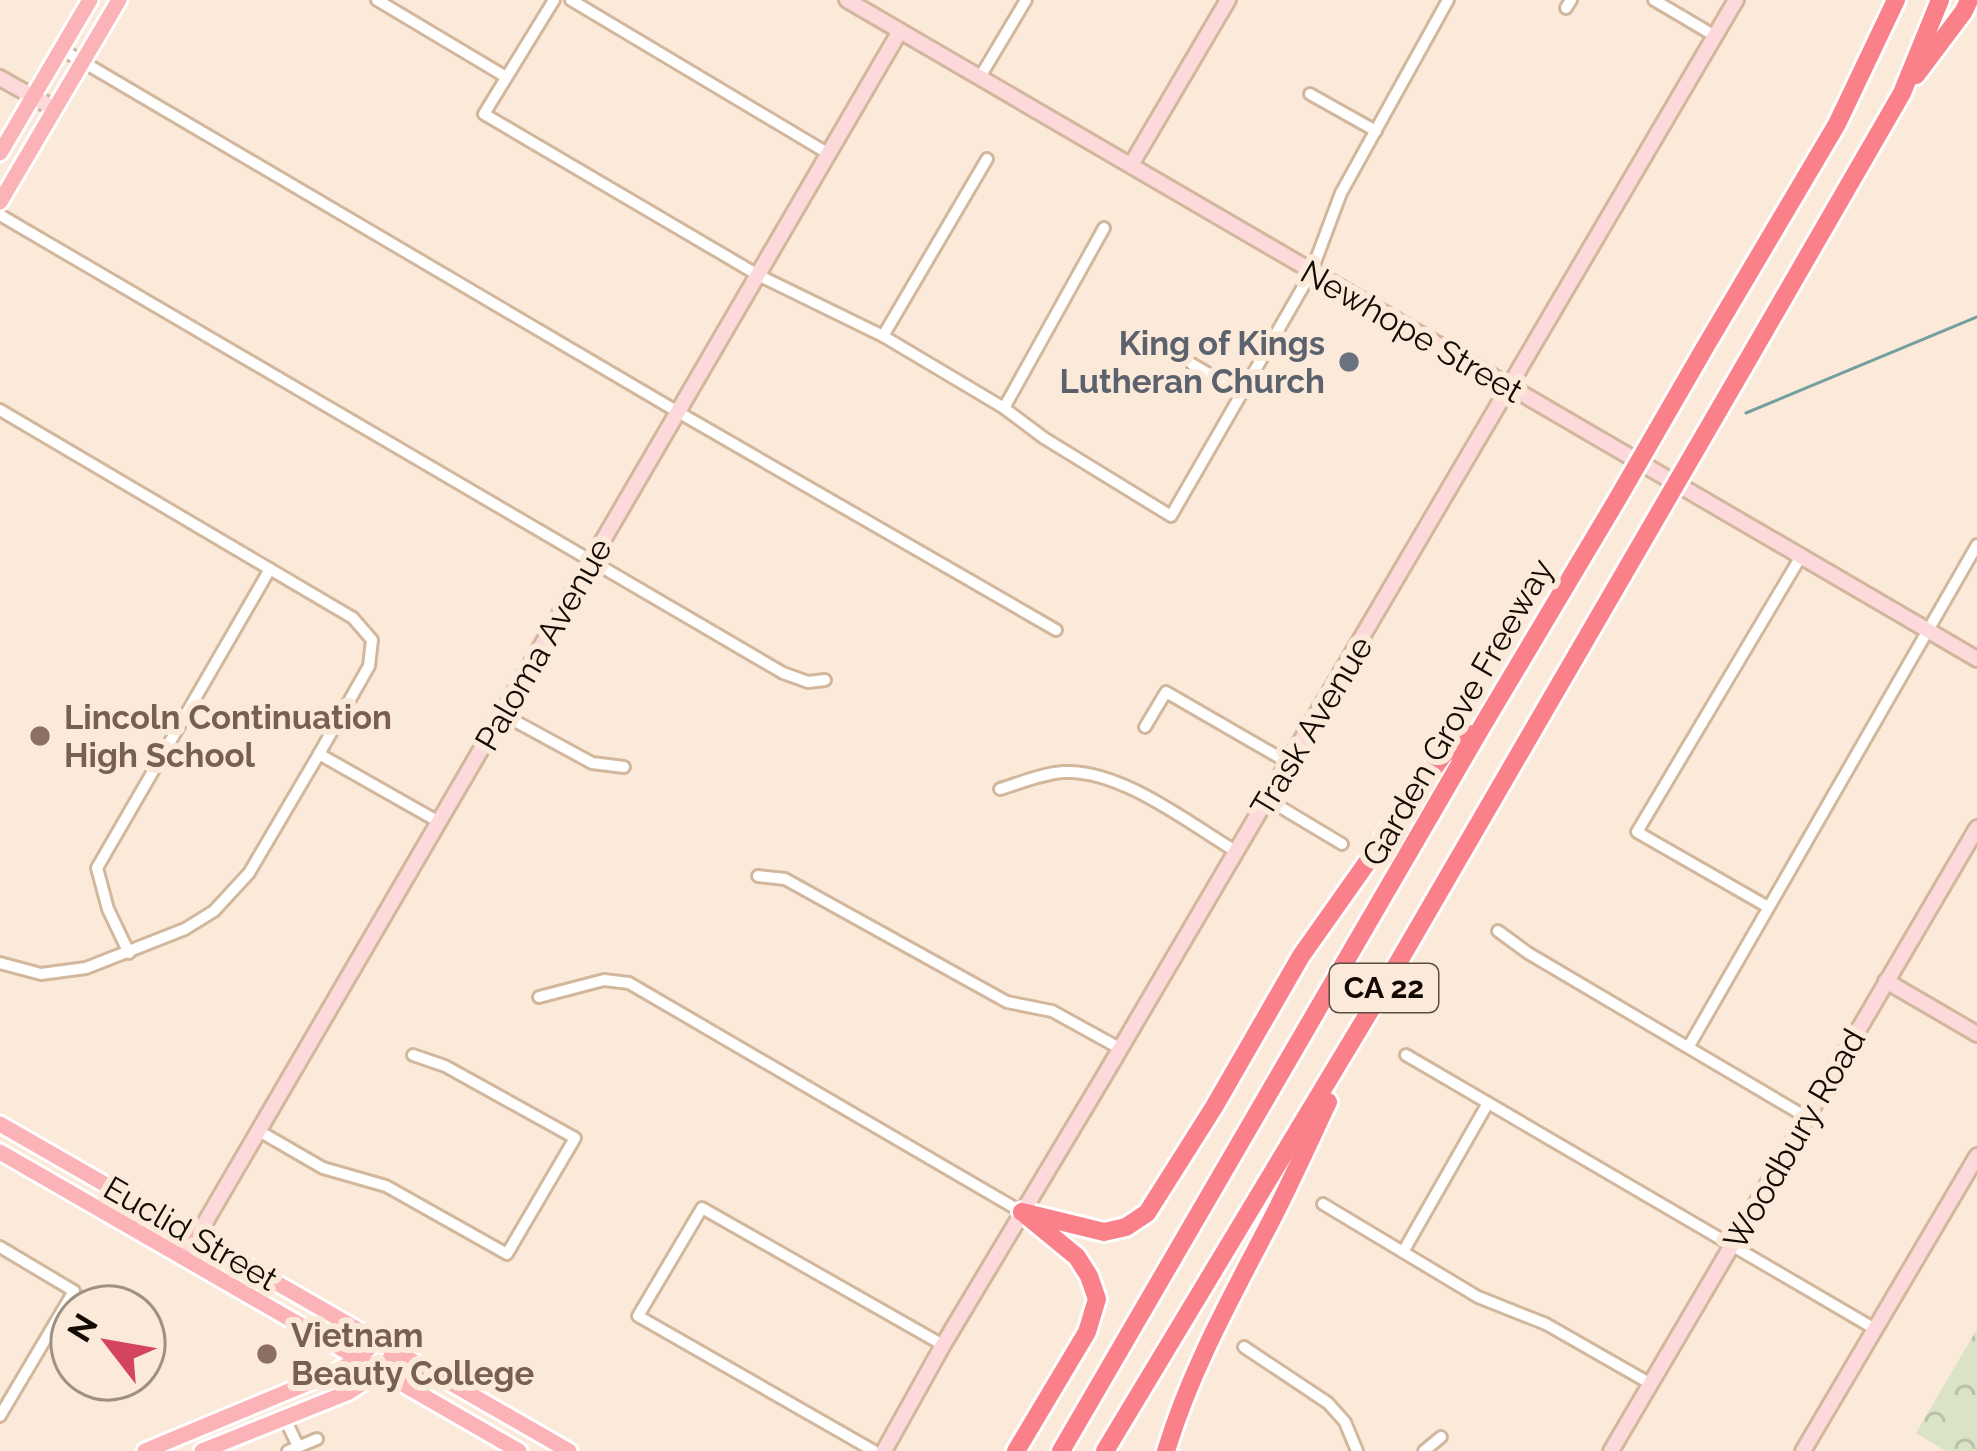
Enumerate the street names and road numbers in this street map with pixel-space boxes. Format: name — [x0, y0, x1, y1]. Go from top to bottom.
street label: Newhope Street — [1294, 252, 1530, 411]
street label: Paloma Avenue — [467, 531, 620, 757]
street label: Garden Grove Freeway — [1354, 552, 1561, 873]
street label: Trask Avenue — [1242, 629, 1380, 823]
road number: CA 22 — [1330, 964, 1438, 1012]
street label: Woodbury Road — [1715, 1022, 1873, 1256]
street label: Euclid Street — [97, 1168, 285, 1299]

